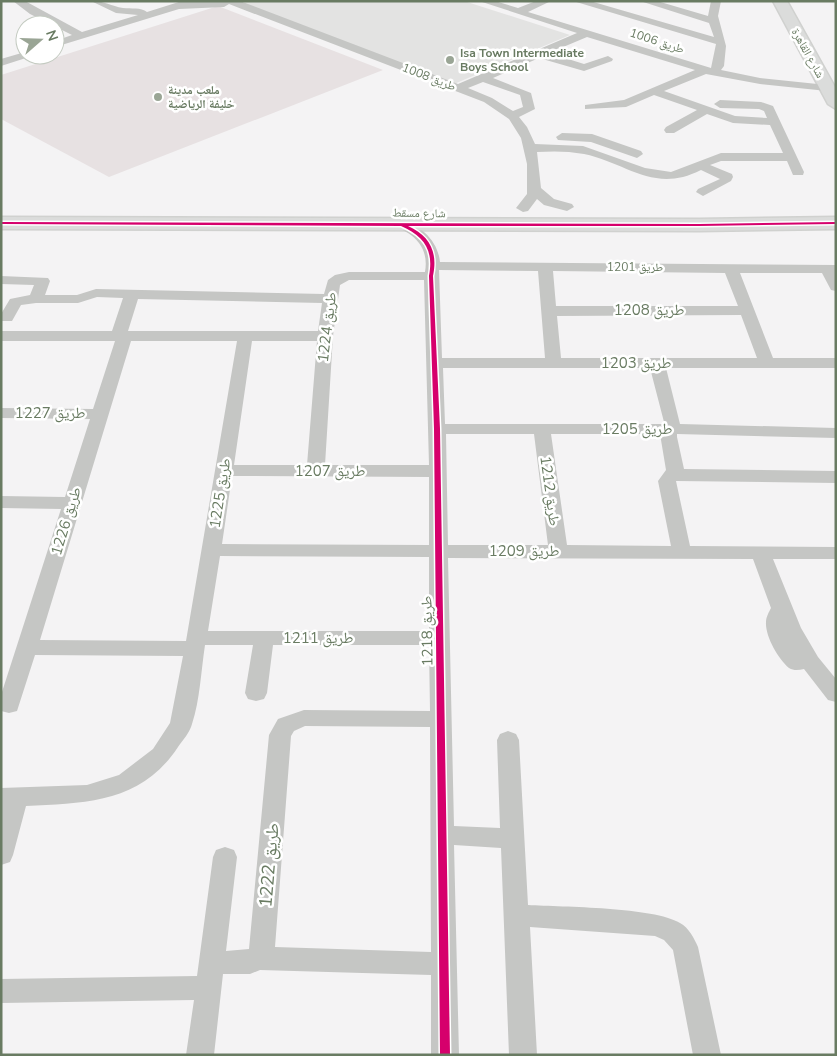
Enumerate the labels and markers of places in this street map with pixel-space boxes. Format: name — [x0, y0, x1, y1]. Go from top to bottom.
place label: Isa Town Intermediate Boys School — [460, 45, 584, 75]
marker: Isa Town Intermediate Boys School — [444, 54, 456, 66]
place label: ملعب مدينة خليفة الرياضية — [168, 82, 235, 112]
marker: ملعب مدينة خليفة الرياضية — [152, 91, 164, 103]

